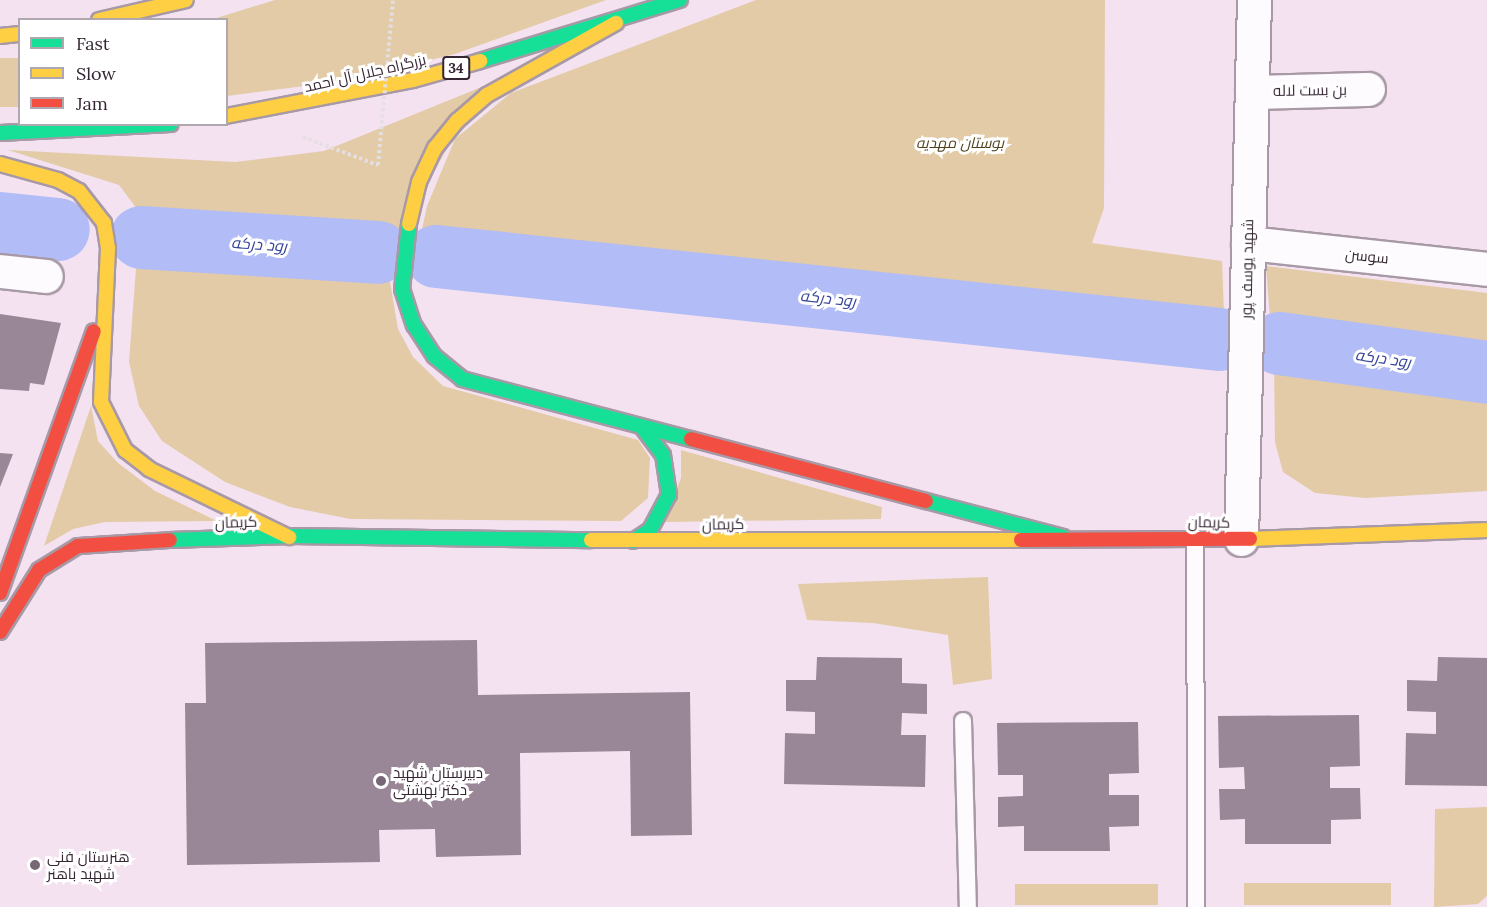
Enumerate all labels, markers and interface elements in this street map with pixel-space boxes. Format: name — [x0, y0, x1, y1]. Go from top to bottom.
legend — [18, 18, 228, 126]
text: Fast — [76, 32, 110, 55]
street label: بزرگراه جلال آل احمد — [302, 50, 428, 96]
road number: 34 — [441, 57, 471, 79]
text: Slow — [76, 62, 116, 85]
street label: بن بست لاله — [1273, 80, 1347, 100]
text: Jam — [76, 92, 108, 115]
park label: بوستان مهدیه — [916, 134, 1004, 152]
street label: شهید یوسف پور — [1237, 219, 1257, 319]
water label: رود درکه — [230, 232, 288, 256]
street label: سوسن — [1344, 245, 1390, 267]
water label: رود درکه — [799, 286, 857, 310]
water label: رود درکه — [1354, 345, 1412, 371]
street label: کریمان — [214, 512, 258, 532]
street label: کریمان — [1188, 513, 1230, 531]
street label: کریمان — [702, 515, 744, 533]
place label: دبیرستان شهید دکتر بهشتی — [393, 763, 483, 798]
marker: دبیرستان شهید دکتر بهشتی — [374, 774, 388, 788]
place label: هنرستان فنی شهید باهنر — [47, 847, 130, 882]
marker: هنرستان فنی شهید باهنر — [28, 858, 42, 872]

